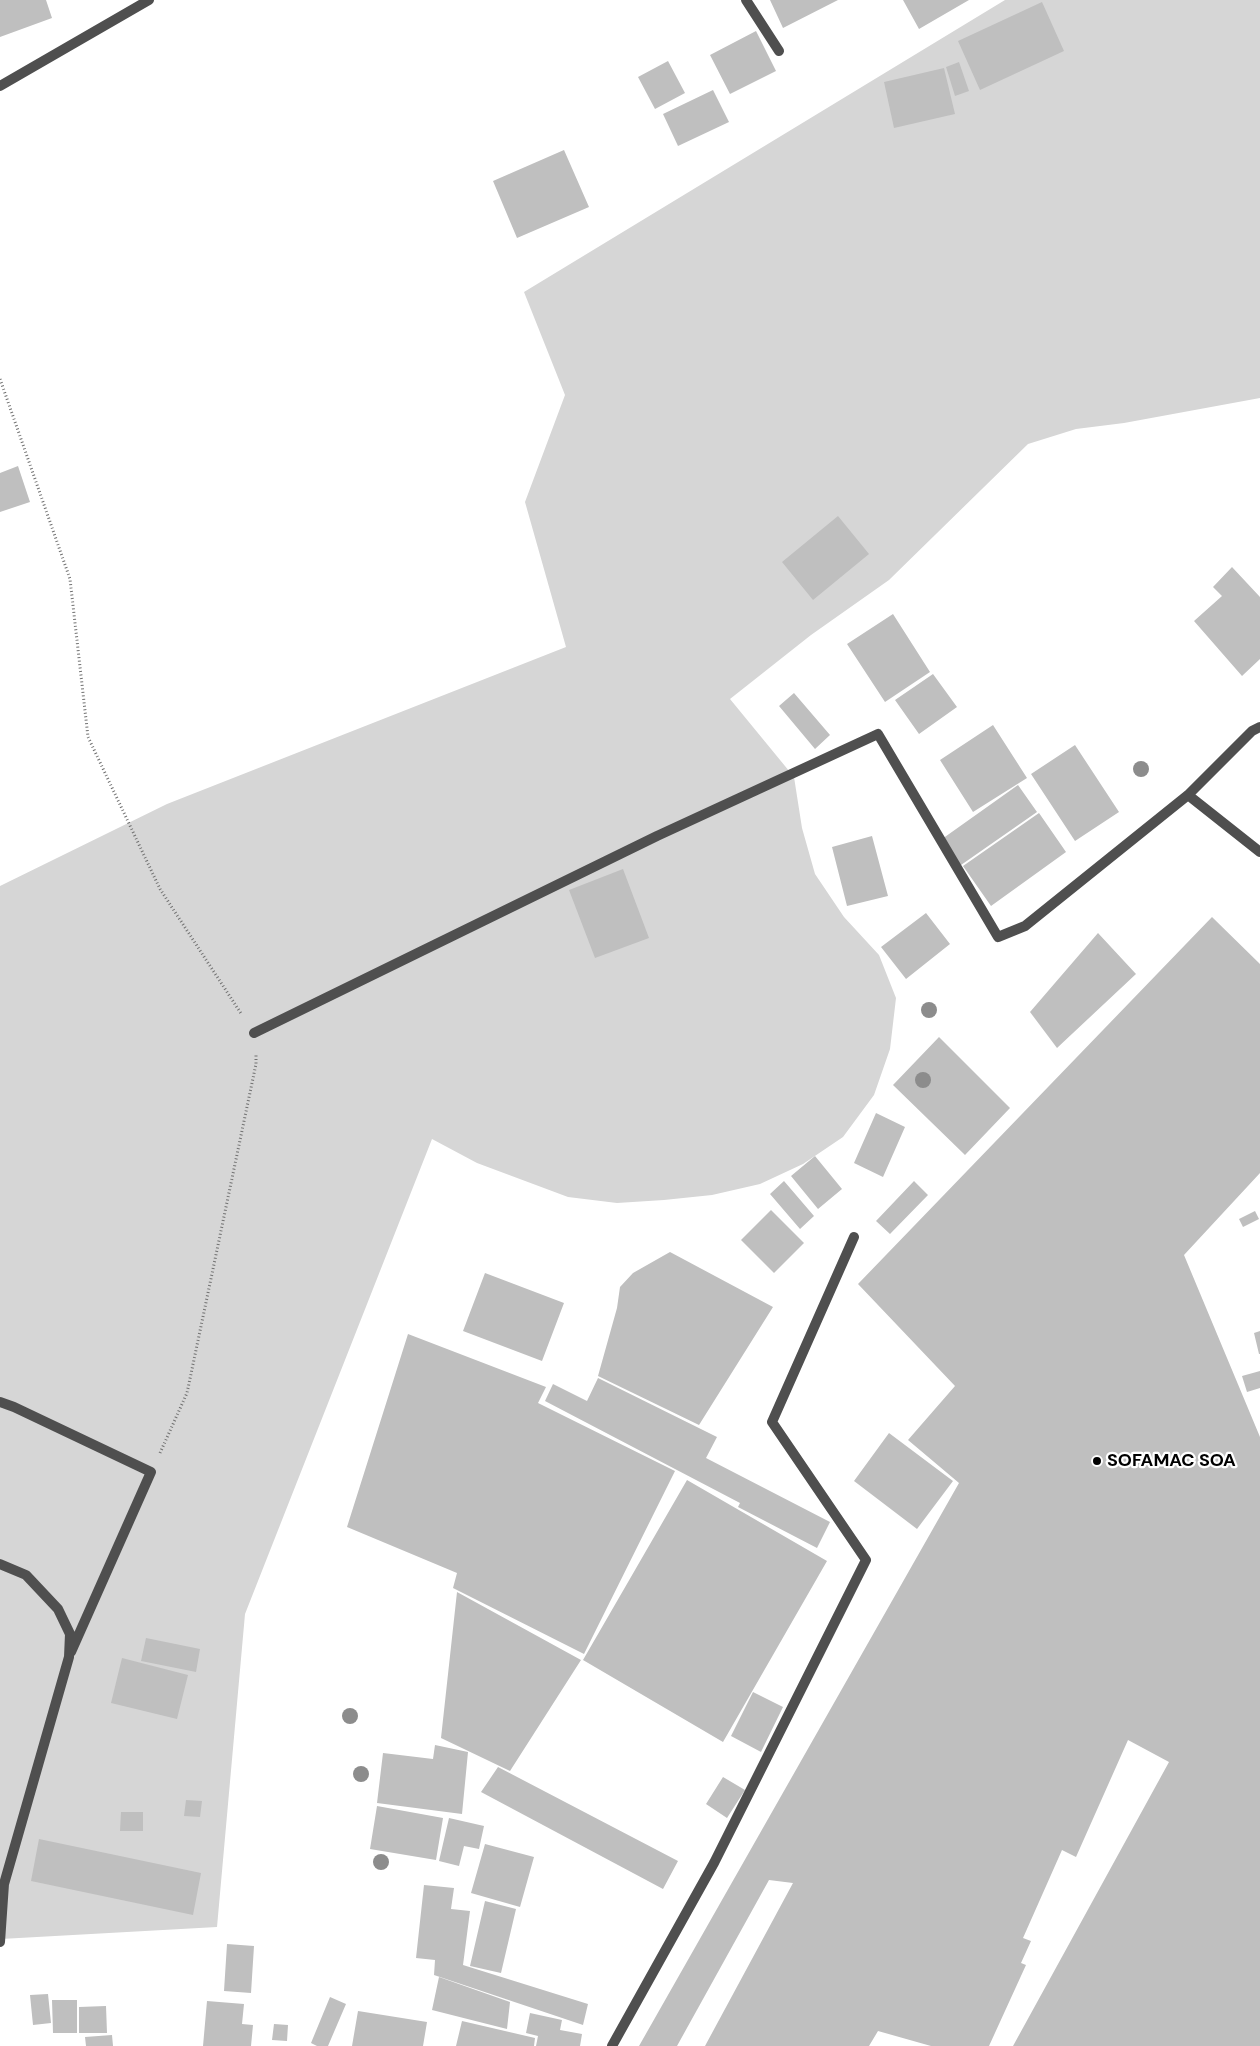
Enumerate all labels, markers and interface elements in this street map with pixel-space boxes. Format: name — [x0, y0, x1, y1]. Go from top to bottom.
place label: SOFAMAC SOA — [1107, 1450, 1236, 1472]
marker: SOFAMAC SOA — [1091, 1455, 1103, 1467]

